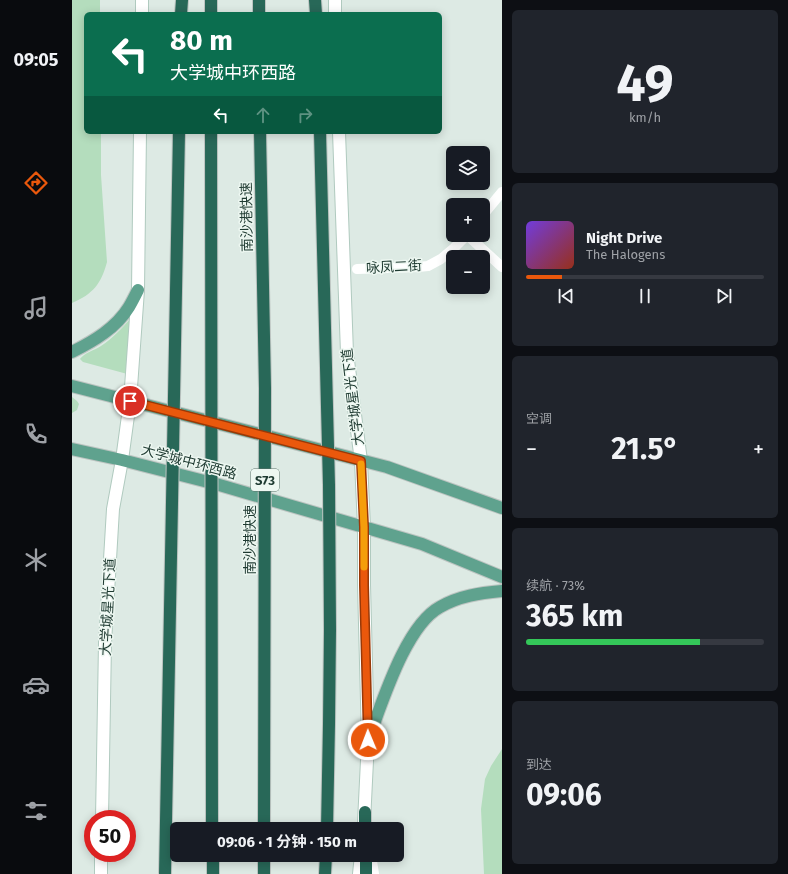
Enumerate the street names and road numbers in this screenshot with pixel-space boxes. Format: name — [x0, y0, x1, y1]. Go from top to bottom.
street label: 南沙港快速 — [238, 182, 256, 252]
street label: 咏凤二街 — [366, 257, 422, 277]
street label: 大学城星光下道 — [339, 347, 367, 447]
street label: 大学城中环西路 — [139, 441, 239, 483]
road number: S73 — [251, 469, 279, 491]
street label: 南沙港快速 — [242, 505, 259, 575]
street label: 大学城星光下道 — [97, 558, 119, 656]

